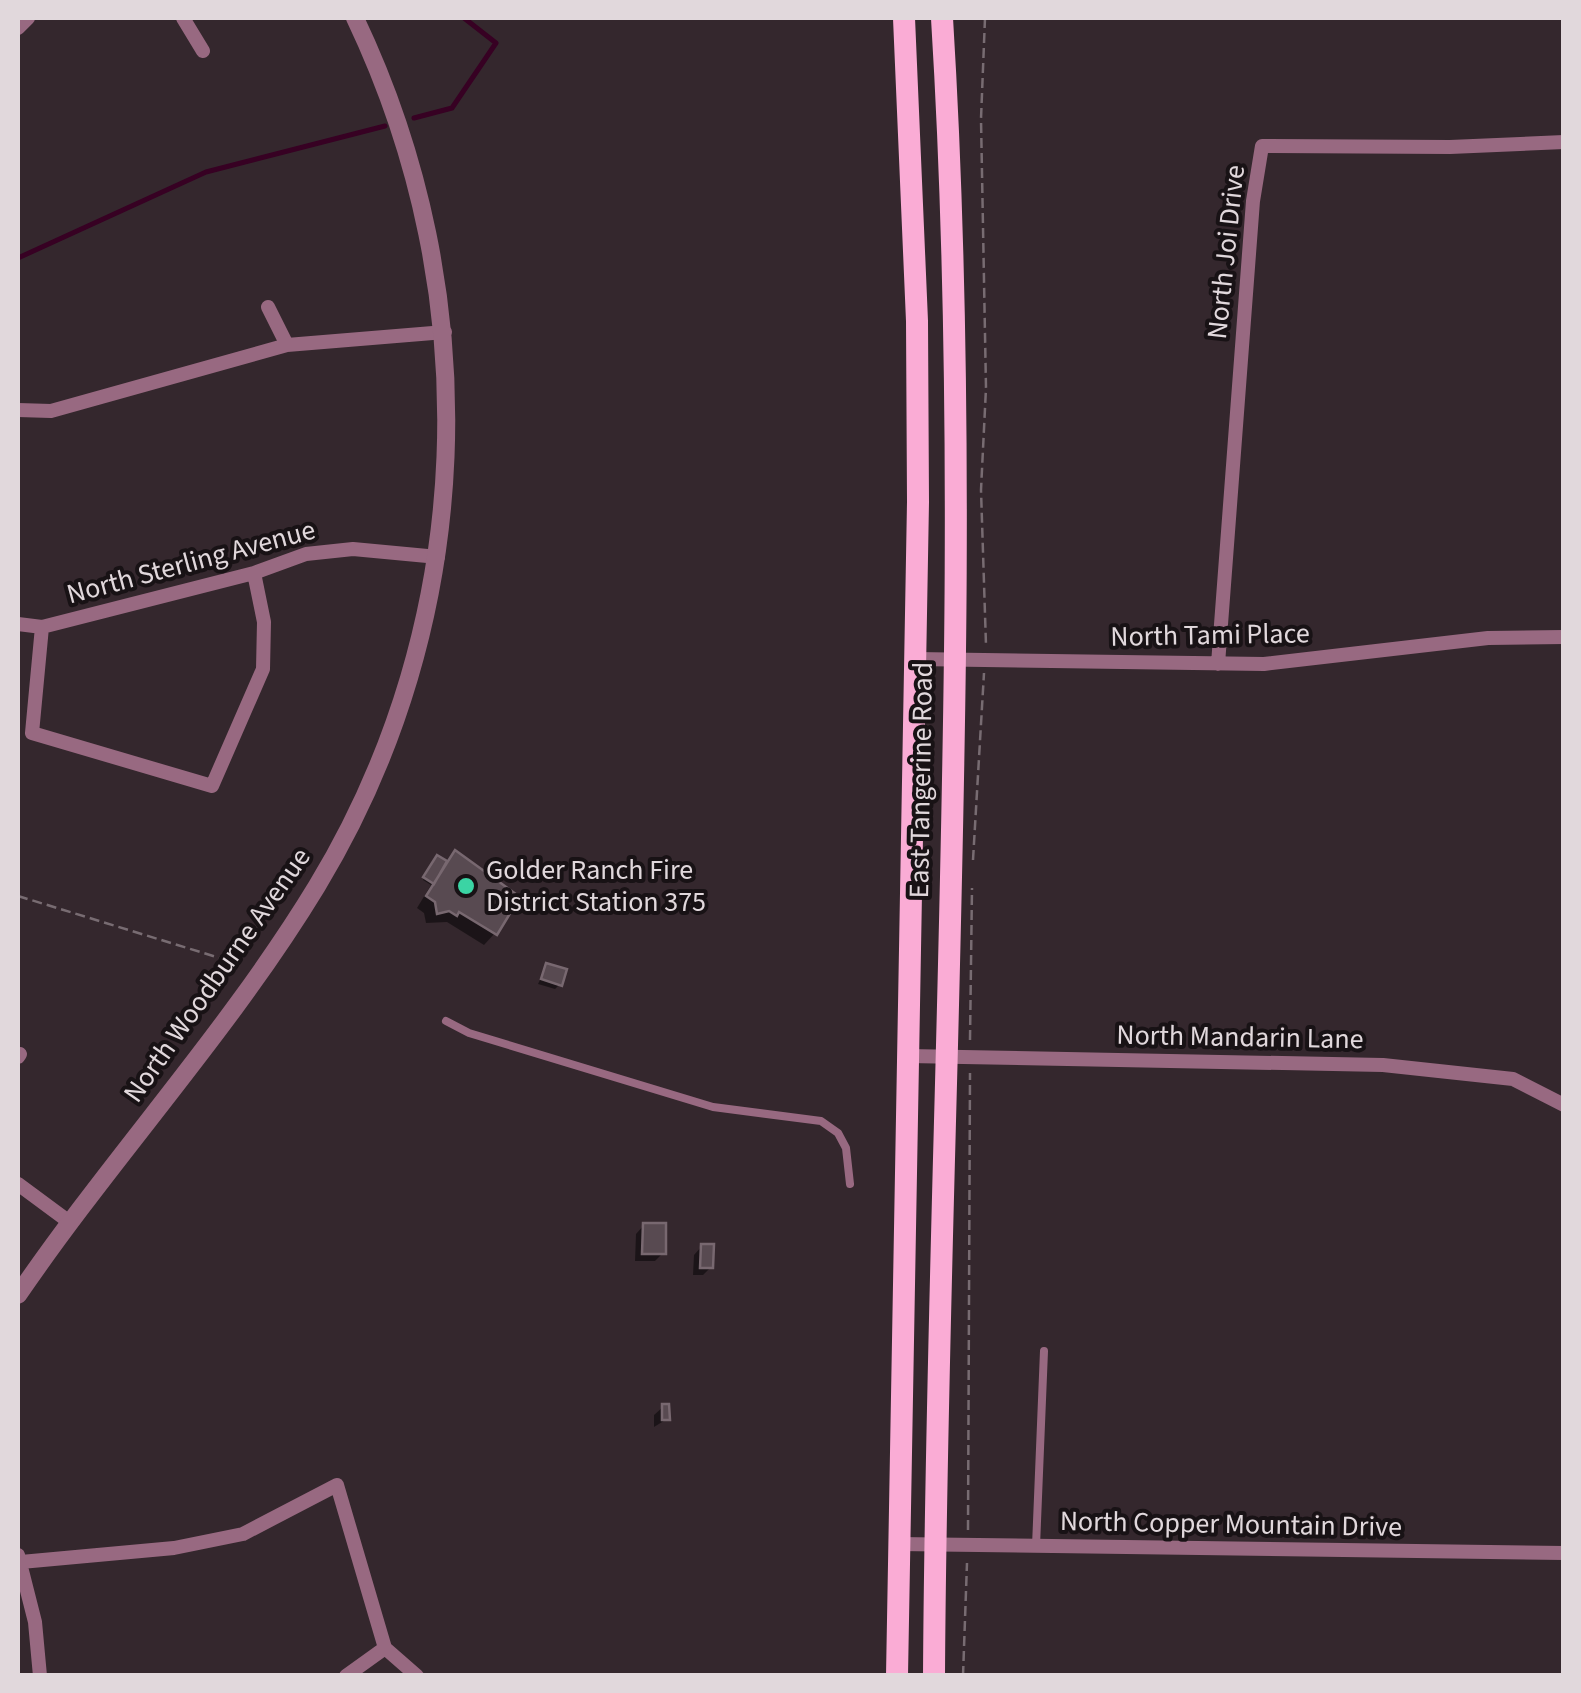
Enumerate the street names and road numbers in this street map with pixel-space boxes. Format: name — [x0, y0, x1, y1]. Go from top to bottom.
street label: North Joi Drive — [1197, 163, 1255, 341]
street label: North Sterling Avenue — [62, 510, 320, 614]
street label: North Tami Place — [1110, 613, 1310, 657]
street label: East Tangerine Road — [899, 661, 943, 899]
street label: North Woodburne Avenue — [114, 840, 320, 1110]
street label: North Mandarin Lane — [1116, 1015, 1364, 1059]
street label: North Copper Mountain Drive — [1060, 1501, 1402, 1547]

